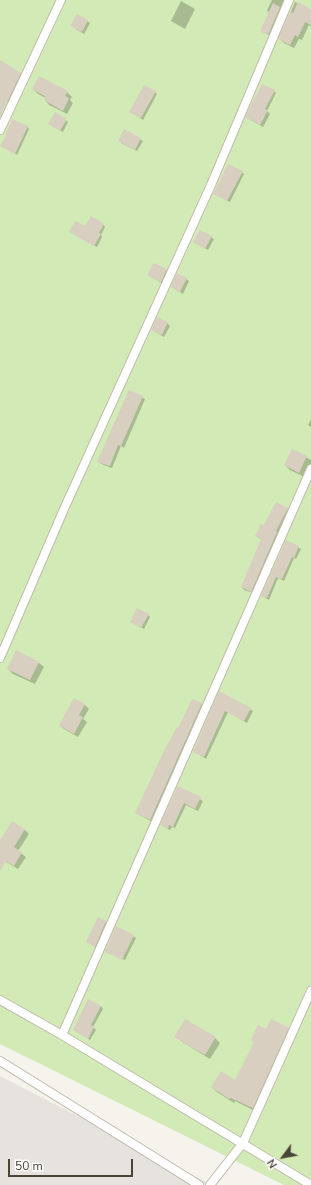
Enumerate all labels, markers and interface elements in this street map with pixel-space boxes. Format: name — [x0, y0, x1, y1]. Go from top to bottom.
north arrow — [263, 1137, 303, 1177]
scale bar — [10, 1151, 135, 1177]
text: N — [264, 1156, 281, 1171]
text: 50 m — [15, 1158, 43, 1174]

